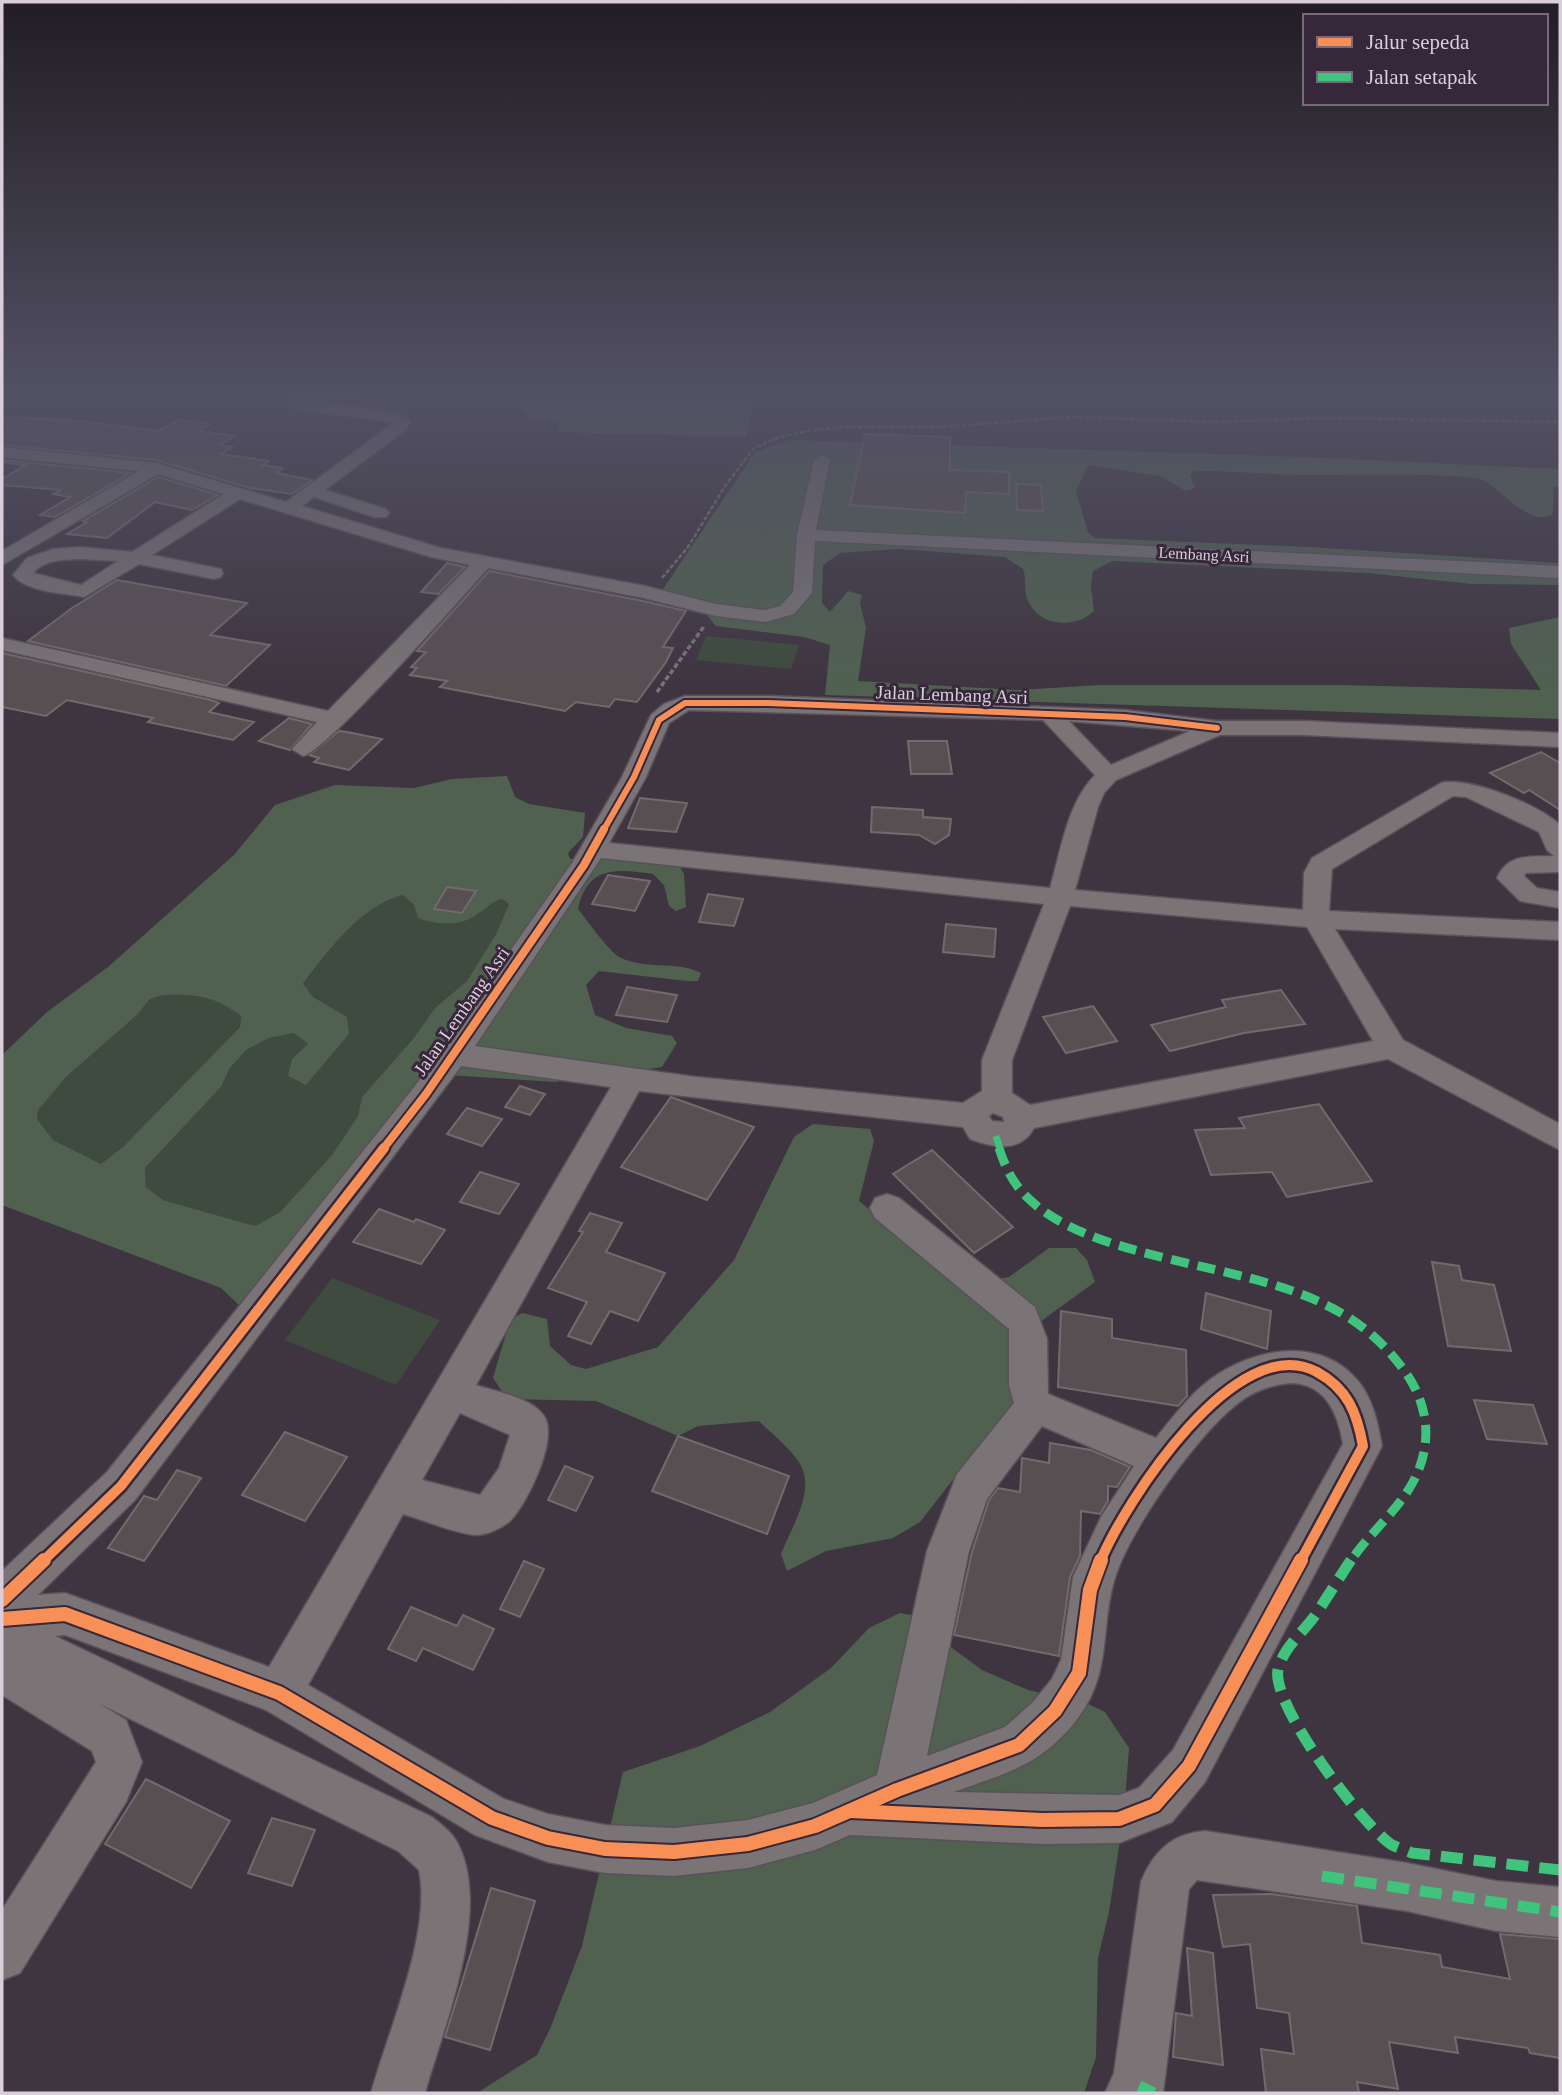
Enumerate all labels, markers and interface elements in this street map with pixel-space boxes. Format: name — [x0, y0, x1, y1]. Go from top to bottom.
legend — [1303, 14, 1548, 105]
text: Jalur sepeda — [1366, 30, 1470, 54]
text: Jalan setapak — [1366, 65, 1478, 89]
street label: Lembang Asri — [1158, 544, 1250, 566]
street label: Jalan Lembang Asri — [876, 681, 1028, 708]
street label: Jalan Lembang Asri — [409, 943, 514, 1080]

